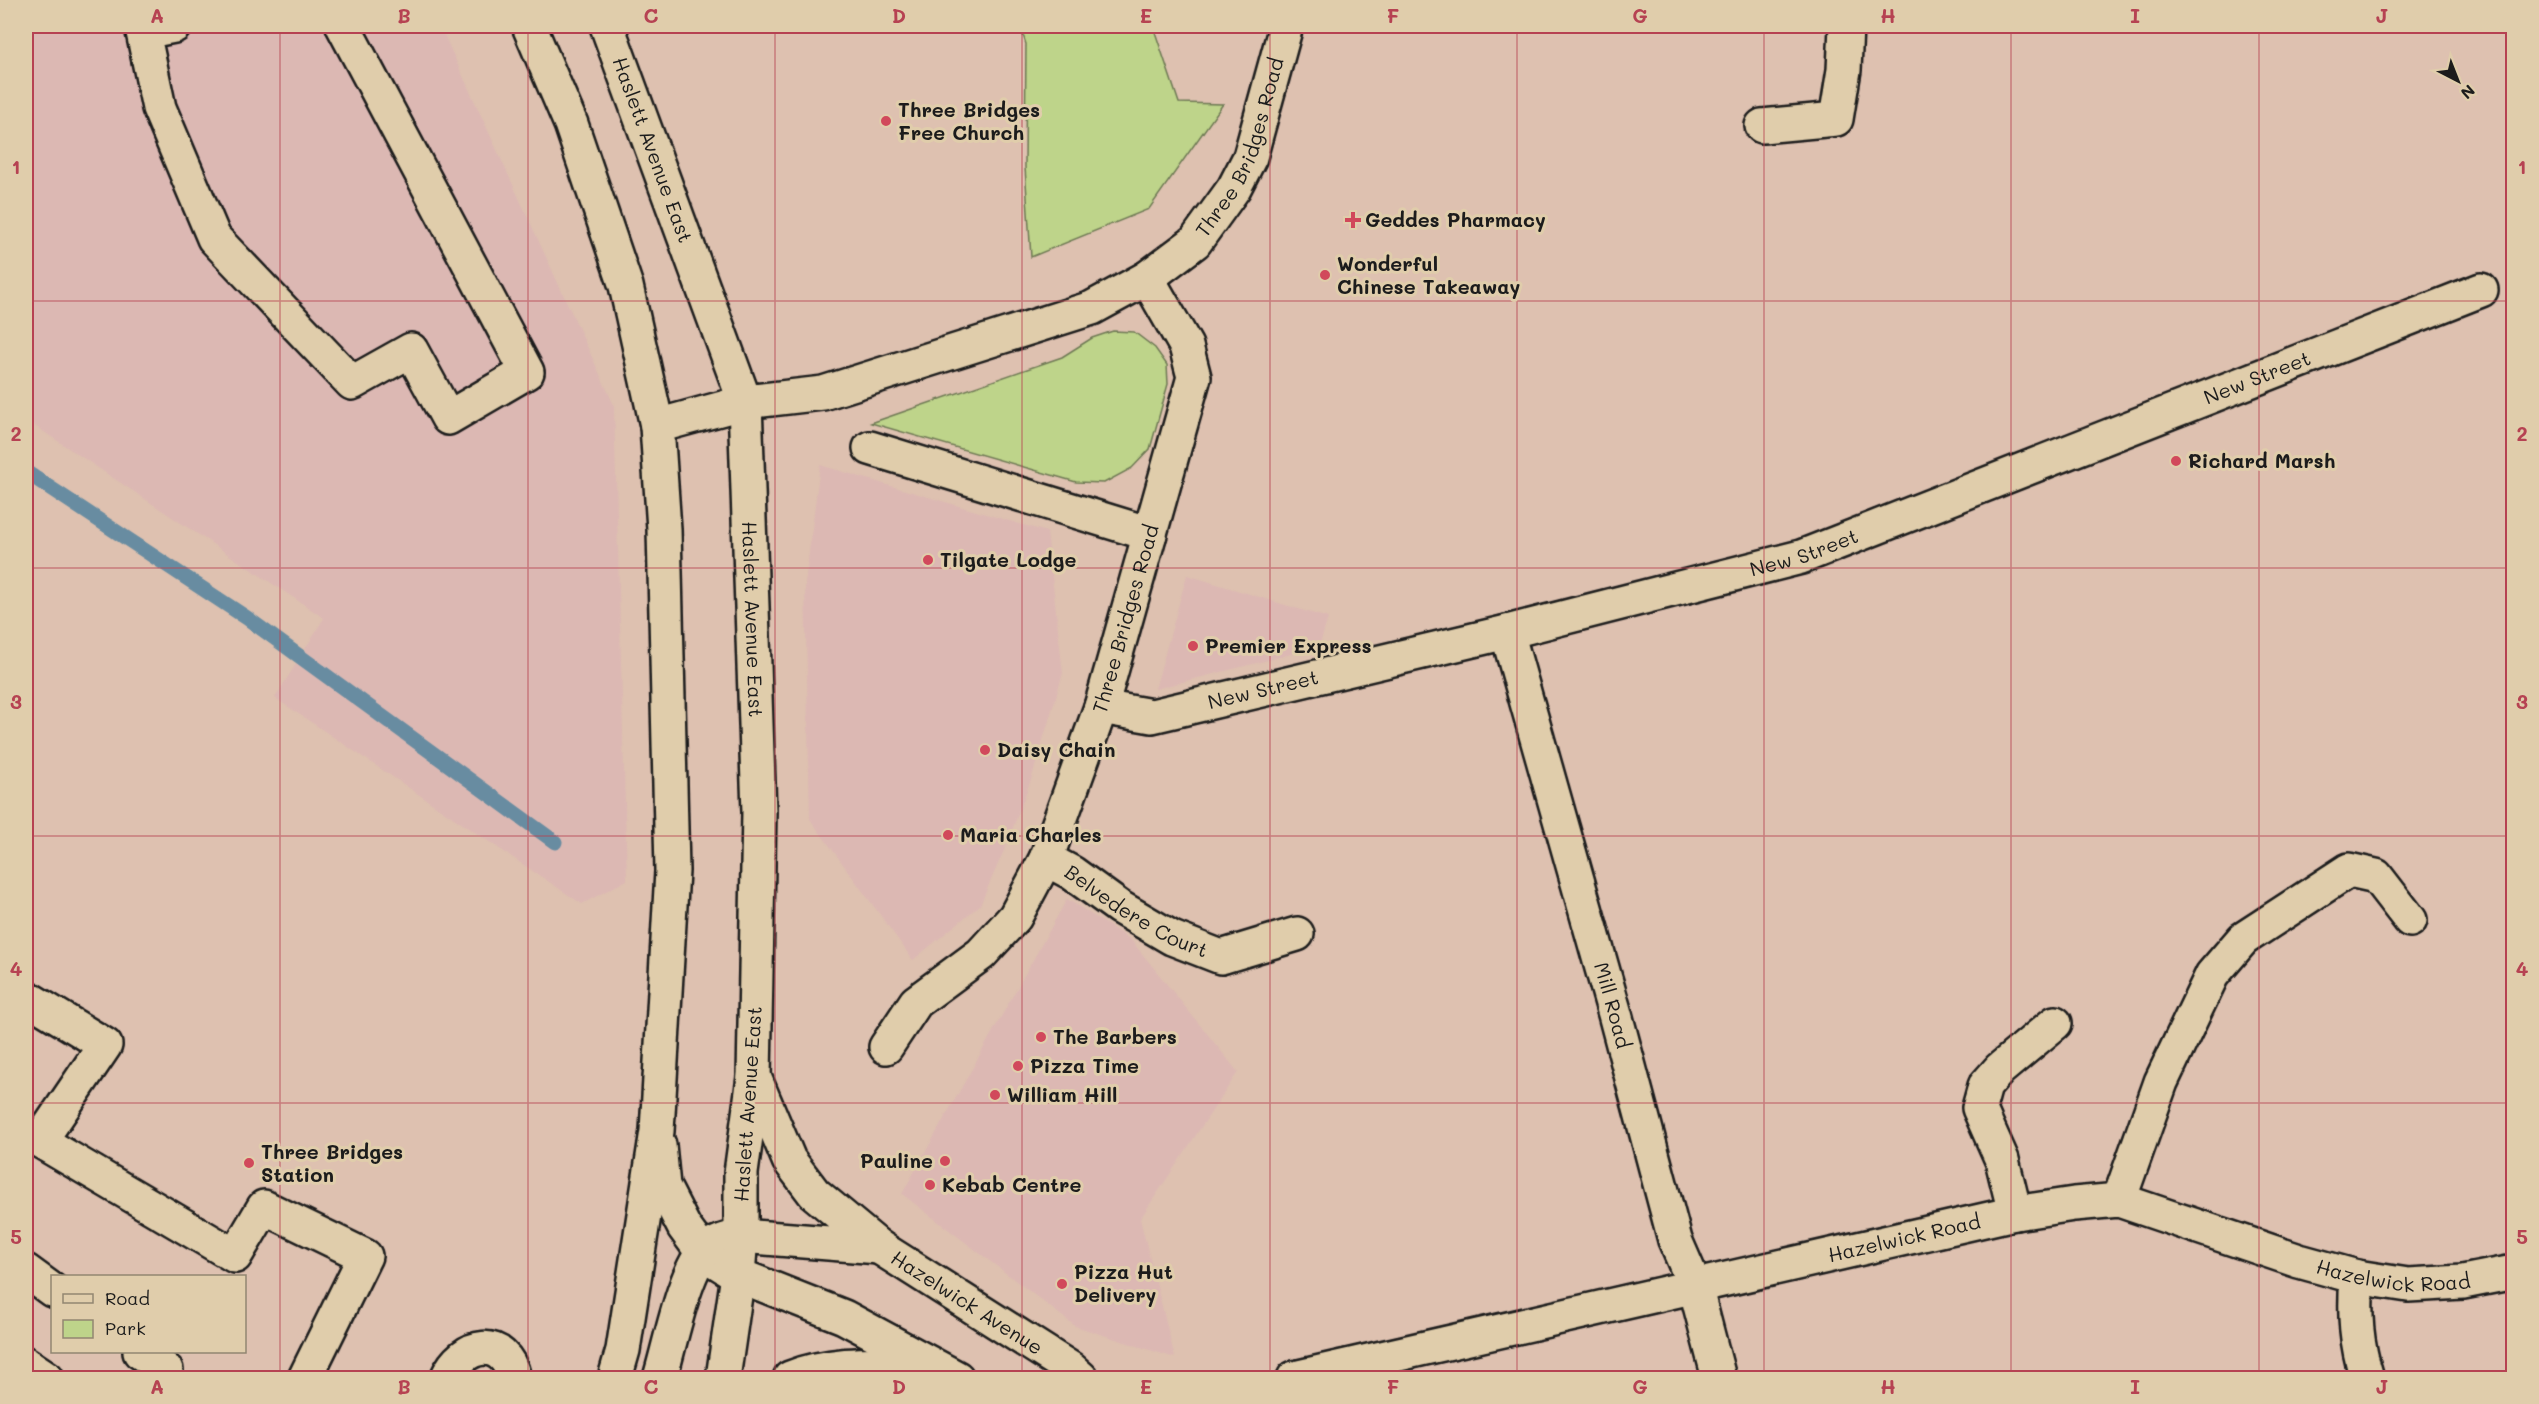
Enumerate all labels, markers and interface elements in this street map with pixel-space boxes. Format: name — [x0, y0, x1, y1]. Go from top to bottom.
text: A — [150, 2, 164, 28]
text: B — [397, 2, 411, 28]
text: C — [644, 2, 659, 28]
text: D — [892, 2, 906, 28]
text: E — [1140, 2, 1152, 28]
text: F — [1387, 2, 1400, 28]
text: G — [1632, 2, 1648, 28]
text: H — [1880, 2, 1896, 28]
text: I — [2130, 2, 2140, 28]
text: J — [2375, 2, 2389, 28]
north arrow — [2428, 51, 2488, 111]
street label: Haslett Avenue East — [607, 53, 699, 246]
street label: Three Bridges Road — [1189, 54, 1289, 242]
text: N — [2457, 81, 2480, 104]
place label: Three Bridges Free Church — [898, 96, 1040, 145]
marker: Three Bridges Free Church — [879, 114, 893, 128]
text: 1 — [12, 153, 20, 179]
text: 1 — [2518, 153, 2526, 179]
place label: Geddes Pharmacy — [1365, 206, 1546, 232]
marker: Geddes Pharmacy — [1346, 213, 1360, 227]
place label: Wonderful Chinese Takeaway — [1337, 250, 1521, 299]
marker: Wonderful Chinese Takeaway — [1318, 268, 1332, 282]
street label: New Street — [2199, 344, 2314, 410]
text: 2 — [10, 420, 22, 446]
text: 2 — [2516, 420, 2528, 446]
place label: Richard Marsh — [2188, 447, 2335, 473]
marker: Richard Marsh — [2169, 454, 2183, 468]
street label: Haslett Avenue East — [737, 521, 770, 718]
street label: Three Bridges Road — [1086, 521, 1164, 717]
street label: New Street — [1747, 522, 1862, 582]
place label: Tilgate Lodge — [940, 546, 1076, 572]
marker: Tilgate Lodge — [921, 553, 935, 567]
place label: Premier Express — [1205, 632, 1372, 658]
marker: Premier Express — [1186, 639, 1200, 653]
street label: New Street — [1205, 663, 1321, 714]
text: 3 — [10, 688, 22, 714]
text: 3 — [2516, 688, 2528, 714]
place label: Daisy Chain — [997, 736, 1115, 762]
marker: Daisy Chain — [978, 743, 992, 757]
place label: Maria Charles — [960, 821, 1102, 847]
marker: Maria Charles — [941, 828, 955, 842]
street label: Belvedere Court — [1060, 858, 1212, 963]
text: 4 — [10, 955, 23, 981]
text: 4 — [2516, 955, 2529, 981]
street label: Mill Road — [1589, 959, 1638, 1051]
street label: Haslett Avenue East — [727, 1005, 767, 1203]
place label: The Barbers — [1053, 1023, 1177, 1049]
marker: The Barbers — [1034, 1030, 1048, 1044]
place label: Pizza Time — [1030, 1052, 1139, 1078]
marker: Pizza Time — [1011, 1059, 1025, 1073]
place label: William Hill — [1007, 1081, 1117, 1107]
marker: William Hill — [988, 1088, 1002, 1102]
place label: Three Bridges Station — [261, 1138, 403, 1187]
place label: Pauline — [860, 1147, 933, 1173]
marker: Pauline — [938, 1154, 952, 1168]
marker: Three Bridges Station — [242, 1156, 256, 1170]
place label: Kebab Centre — [942, 1171, 1082, 1197]
marker: Kebab Centre — [923, 1178, 937, 1192]
street label: Hazelwick Road — [1825, 1207, 1983, 1267]
text: 5 — [10, 1223, 22, 1249]
text: 5 — [2516, 1223, 2528, 1249]
street label: Hazelwick Avenue — [887, 1244, 1048, 1360]
street label: Hazelwick Road — [2314, 1252, 2473, 1297]
place label: Pizza Hut Delivery — [1074, 1258, 1173, 1307]
legend — [51, 1275, 246, 1353]
marker: Pizza Hut Delivery — [1055, 1277, 1069, 1291]
text: Road — [105, 1286, 150, 1310]
text: Park — [105, 1316, 146, 1340]
text: A — [150, 1373, 164, 1399]
text: B — [397, 1373, 411, 1399]
text: C — [644, 1373, 659, 1399]
text: D — [892, 1373, 906, 1399]
text: E — [1140, 1373, 1152, 1399]
text: F — [1387, 1373, 1400, 1399]
text: G — [1632, 1373, 1648, 1399]
text: H — [1880, 1373, 1896, 1399]
text: I — [2130, 1373, 2140, 1399]
text: J — [2375, 1373, 2389, 1399]

